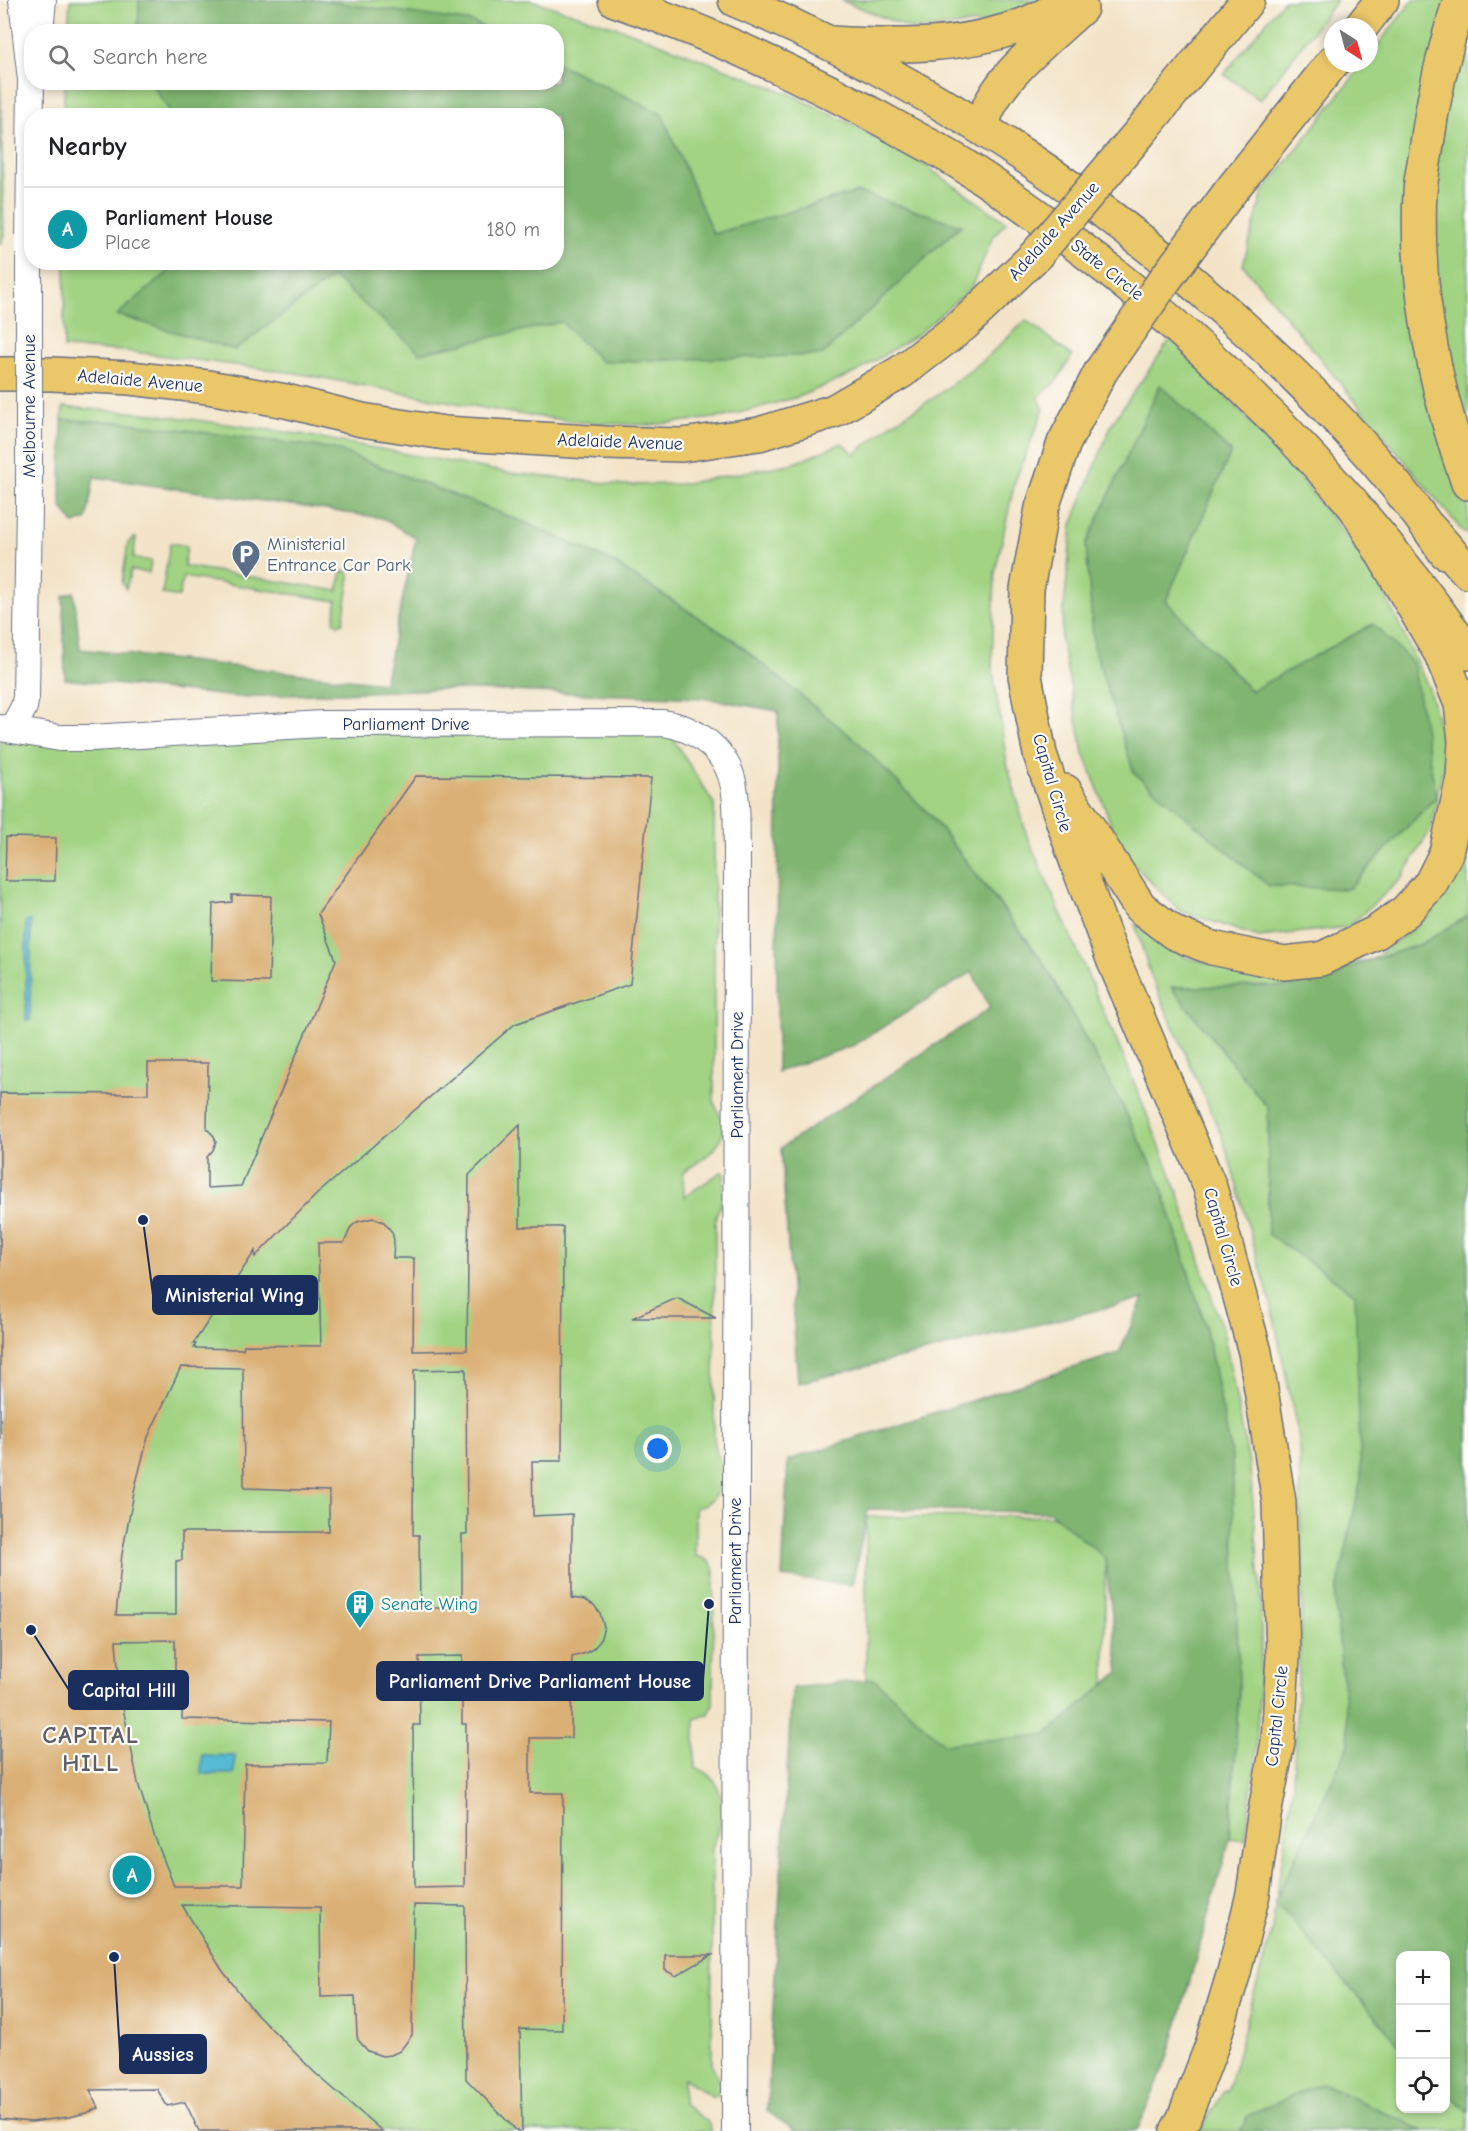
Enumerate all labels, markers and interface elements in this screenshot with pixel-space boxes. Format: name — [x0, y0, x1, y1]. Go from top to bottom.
north arrow — [1324, 18, 1378, 72]
search box — [24, 24, 564, 90]
icon: search — [45, 41, 78, 74]
text: Search here — [93, 44, 208, 70]
text: Nearby — [48, 132, 127, 162]
street label: Adelaide Avenue — [1004, 177, 1104, 285]
text: Parliament House — [105, 205, 273, 231]
text: A — [62, 218, 73, 241]
text: 180 m — [486, 218, 540, 241]
text: Place — [105, 231, 151, 254]
street label: State Circle — [1066, 235, 1148, 305]
street label: Melbourne Avenue — [19, 334, 40, 478]
street label: Adelaide Avenue — [76, 365, 204, 397]
street label: Adelaide Avenue — [557, 429, 683, 455]
place label: Ministerial Entrance Car Park — [267, 534, 411, 576]
parking icon: Ministerial Entrance Car Park — [230, 538, 262, 580]
street label: Parliament Drive — [343, 714, 469, 735]
street label: Capital Circle — [1028, 731, 1076, 835]
street label: Parliament Drive — [727, 1012, 748, 1138]
street label: Capital Circle — [1199, 1185, 1247, 1289]
callout: Ministerial Wing — [153, 1276, 317, 1314]
text: Ministerial Wing — [165, 1284, 305, 1307]
your location — [643, 1434, 672, 1463]
street label: Parliament Drive — [725, 1498, 746, 1624]
building icon: Senate Wing — [344, 1588, 376, 1630]
place label: Senate Wing — [381, 1594, 478, 1615]
callout: Parliament Drive Parliament House — [377, 1662, 703, 1700]
street label: Capital Circle — [1261, 1665, 1293, 1767]
text: Parliament Drive Parliament House — [389, 1670, 691, 1693]
callout: Capital Hill — [69, 1671, 188, 1709]
text: Capital Hill — [82, 1679, 176, 1702]
district label: CAPITAL HILL — [42, 1721, 140, 1777]
pin: A — [112, 1852, 152, 1898]
map controls — [1396, 1951, 1450, 2113]
button: + — [1396, 1951, 1450, 2005]
button: − — [1396, 2005, 1450, 2059]
callout: Aussies — [120, 2035, 206, 2073]
text: Aussies — [132, 2043, 194, 2066]
button: locate — [1396, 2059, 1450, 2113]

